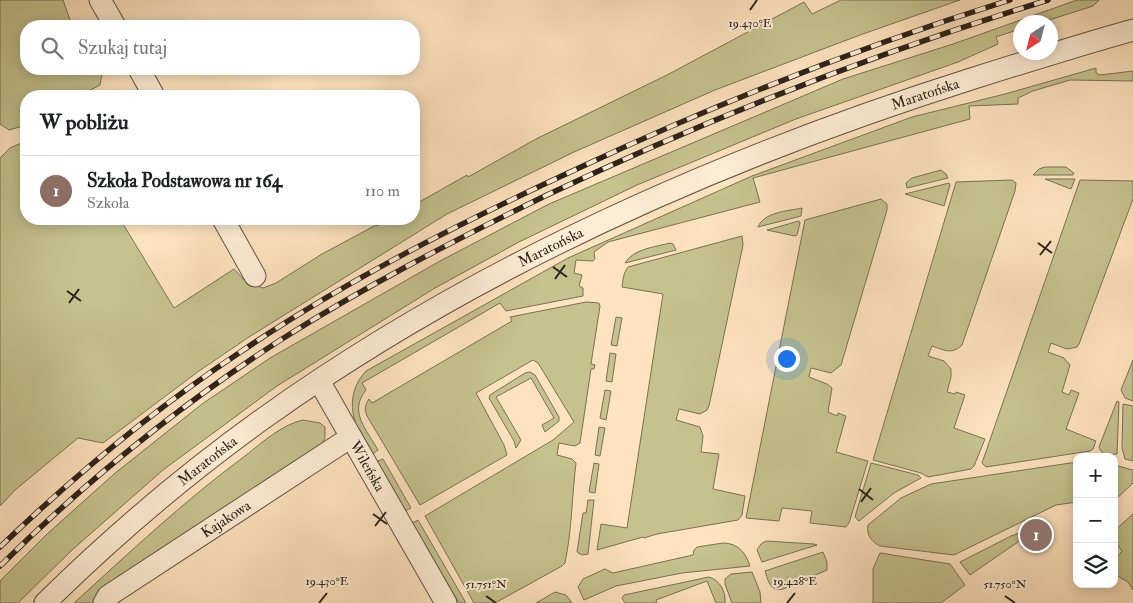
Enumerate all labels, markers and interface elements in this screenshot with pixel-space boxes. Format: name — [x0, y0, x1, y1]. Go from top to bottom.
north arrow — [1013, 15, 1058, 60]
text: 19.430°E — [729, 16, 772, 31]
search box — [20, 20, 420, 75]
icon: search — [38, 34, 66, 62]
text: Szukaj tutaj — [78, 36, 167, 60]
street label: Maratońska — [889, 74, 963, 115]
text: W pobliżu — [40, 109, 129, 136]
text: Szkoła Podstawowa nr 164 — [87, 169, 282, 193]
text: 1 — [53, 181, 59, 201]
text: 110 m — [365, 181, 400, 201]
text: Szkoła — [87, 193, 129, 213]
street label: Maratońska — [515, 223, 587, 272]
your location — [774, 346, 800, 372]
street label: Maratońska — [174, 431, 242, 490]
street label: Wileńska — [345, 437, 390, 496]
map controls — [1073, 453, 1118, 588]
button: + — [1073, 453, 1118, 498]
street label: Kajakowa — [198, 496, 255, 542]
button: − — [1073, 498, 1118, 543]
pin: 1 — [1020, 516, 1052, 554]
button: layers — [1073, 543, 1118, 588]
text: 19.430°E — [306, 574, 349, 589]
text: 19.428°E — [773, 574, 817, 589]
text: 51.751°N — [465, 577, 507, 592]
text: 51.750°N — [983, 577, 1027, 592]

